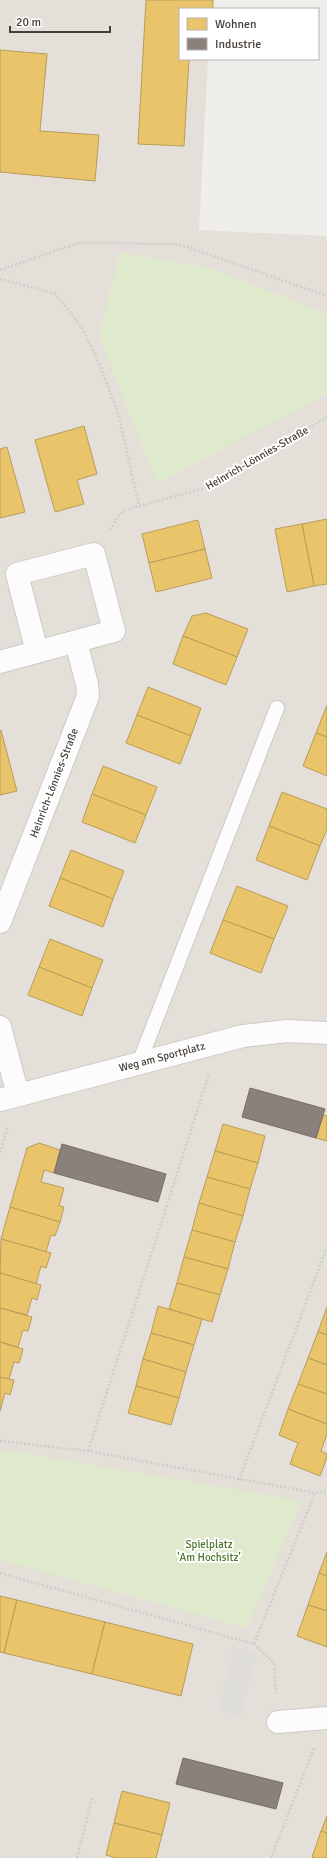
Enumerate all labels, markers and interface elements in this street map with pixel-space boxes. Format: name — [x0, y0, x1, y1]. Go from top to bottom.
scale bar — [10, 8, 110, 34]
legend — [179, 8, 319, 60]
text: 20 m — [16, 15, 41, 30]
text: Wohnen — [215, 17, 257, 32]
text: Industrie — [215, 37, 261, 52]
street label: Heinrich-Lönnies-Straße — [203, 423, 311, 493]
street label: Heinrich-Lönnies-Straße — [27, 726, 81, 840]
street label: Weg am Sportplatz — [117, 1039, 207, 1075]
park label: Spielplatz 'Am Hochsitz' — [177, 1538, 241, 1564]

